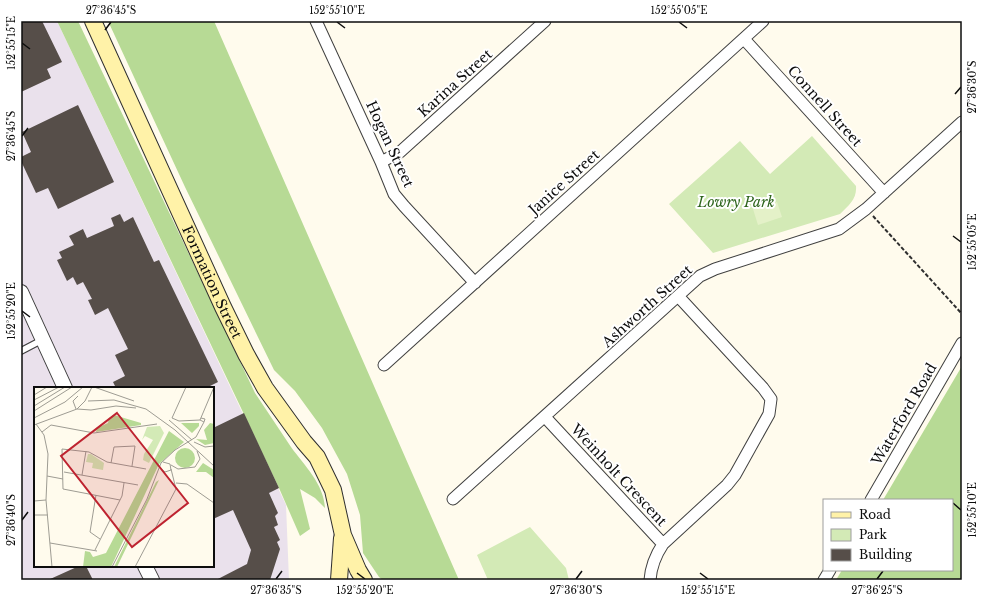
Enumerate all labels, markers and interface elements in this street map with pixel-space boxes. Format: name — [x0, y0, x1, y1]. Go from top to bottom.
text: 27°36'45"S — [86, 4, 136, 17]
text: 152°55'10"E — [309, 4, 365, 17]
text: 152°55'05"E — [651, 4, 707, 17]
text: 152°55'15"E — [5, 16, 18, 70]
street label: Karina Street — [414, 45, 496, 121]
text: 27°36'30"S — [966, 61, 979, 113]
street label: Connell Street — [784, 62, 867, 151]
street label: Hogan Street — [362, 98, 418, 191]
text: 27°36'45"S — [5, 111, 18, 161]
street label: Janice Street — [523, 145, 604, 220]
park label: Lowry Park — [696, 193, 775, 211]
text: 152°55'05"E — [966, 214, 979, 270]
street label: Formation Street — [178, 223, 246, 342]
street label: Ashworth Street — [597, 260, 696, 352]
text: 152°55'20"E — [5, 282, 18, 340]
street label: Waterford Road — [867, 359, 941, 469]
inset map — [34, 387, 214, 567]
street label: Weinholt Crescent — [566, 419, 671, 530]
text: 152°55'10"E — [966, 482, 979, 538]
text: 27°36'40"S — [5, 494, 18, 546]
legend — [823, 499, 953, 571]
text: Road — [859, 507, 891, 522]
text: Park — [859, 527, 887, 542]
text: Building — [859, 547, 913, 562]
text: 27°36'35"S — [250, 584, 302, 597]
text: 152°55'20"E — [336, 584, 394, 597]
text: 27°36'30"S — [550, 584, 602, 597]
text: 152°55'15"E — [681, 584, 735, 597]
text: 27°36'25"S — [851, 584, 903, 597]

